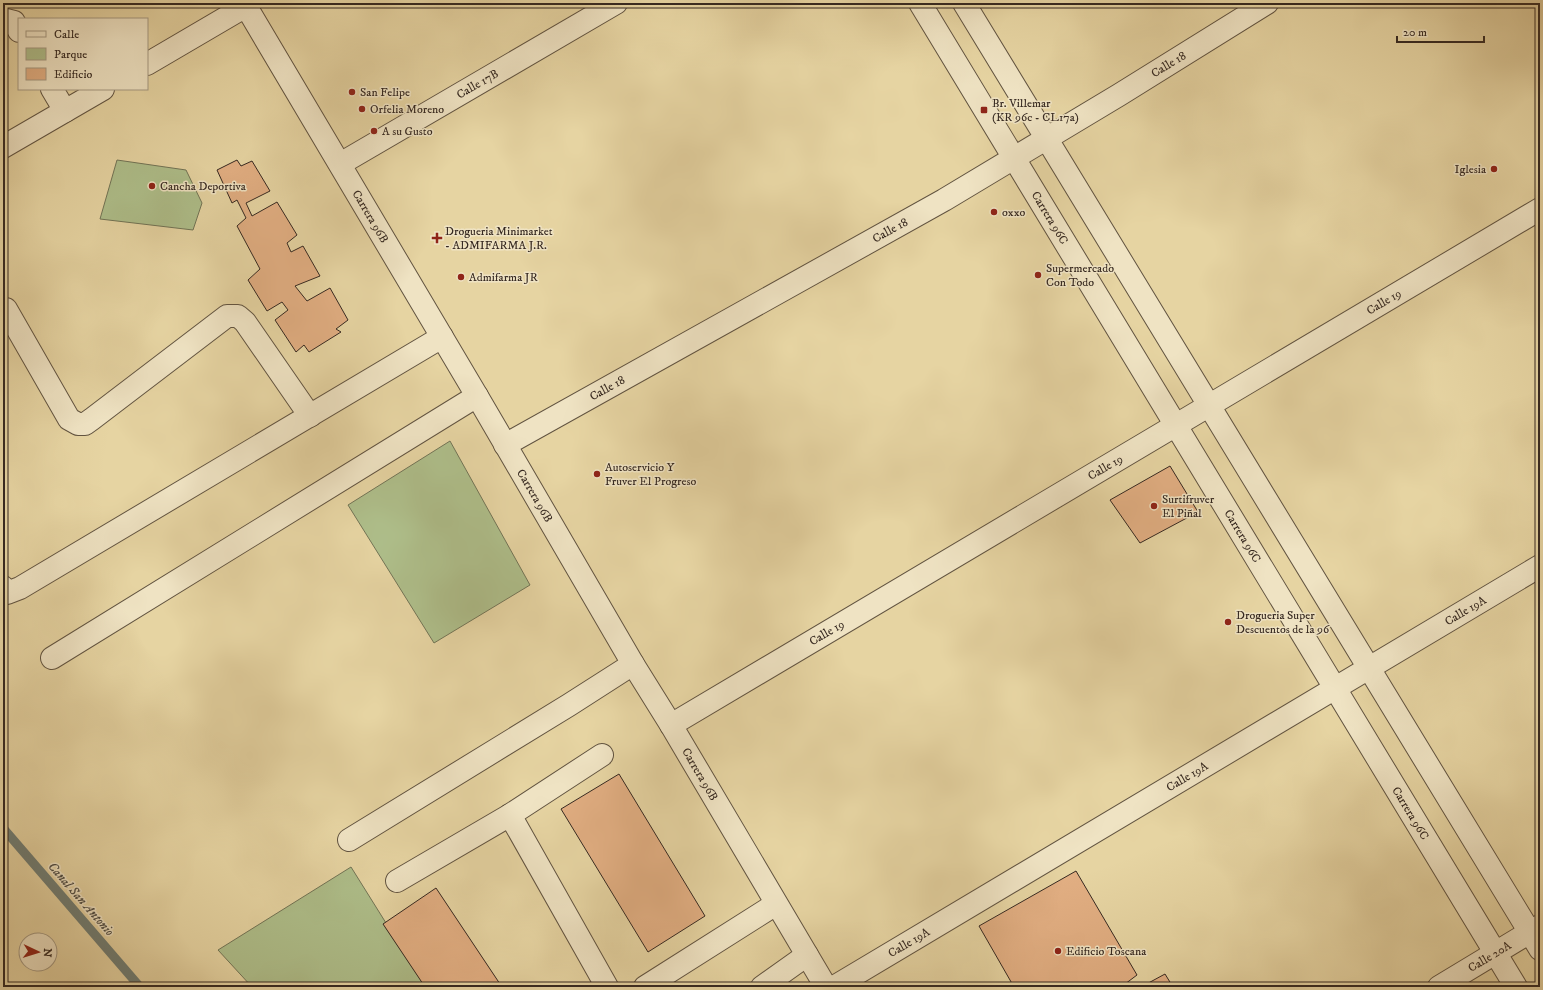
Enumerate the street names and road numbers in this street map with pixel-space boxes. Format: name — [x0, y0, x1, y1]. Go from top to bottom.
street label: Calle 18 — [1148, 48, 1189, 81]
street label: Calle 17B — [454, 66, 501, 102]
street label: Carrera 96B — [349, 187, 392, 246]
street label: Carrera 96C — [1028, 188, 1072, 247]
street label: Calle 18 — [870, 214, 910, 246]
street label: Calle 19 — [1364, 286, 1404, 318]
street label: Calle 18 — [587, 372, 628, 404]
street label: Calle 19 — [1085, 451, 1125, 483]
street label: Carrera 96B — [514, 466, 556, 525]
street label: Carrera 96C — [1221, 507, 1265, 565]
street label: Calle 19A — [1442, 592, 1489, 629]
street label: Calle 19 — [806, 616, 847, 649]
street label: Carrera 96B — [679, 745, 722, 803]
street label: Calle 19A — [1163, 758, 1211, 795]
street label: Carrera 96C — [1389, 784, 1432, 842]
street label: Calle 19A — [885, 924, 933, 961]
street label: Calle 20A — [1465, 938, 1514, 975]

